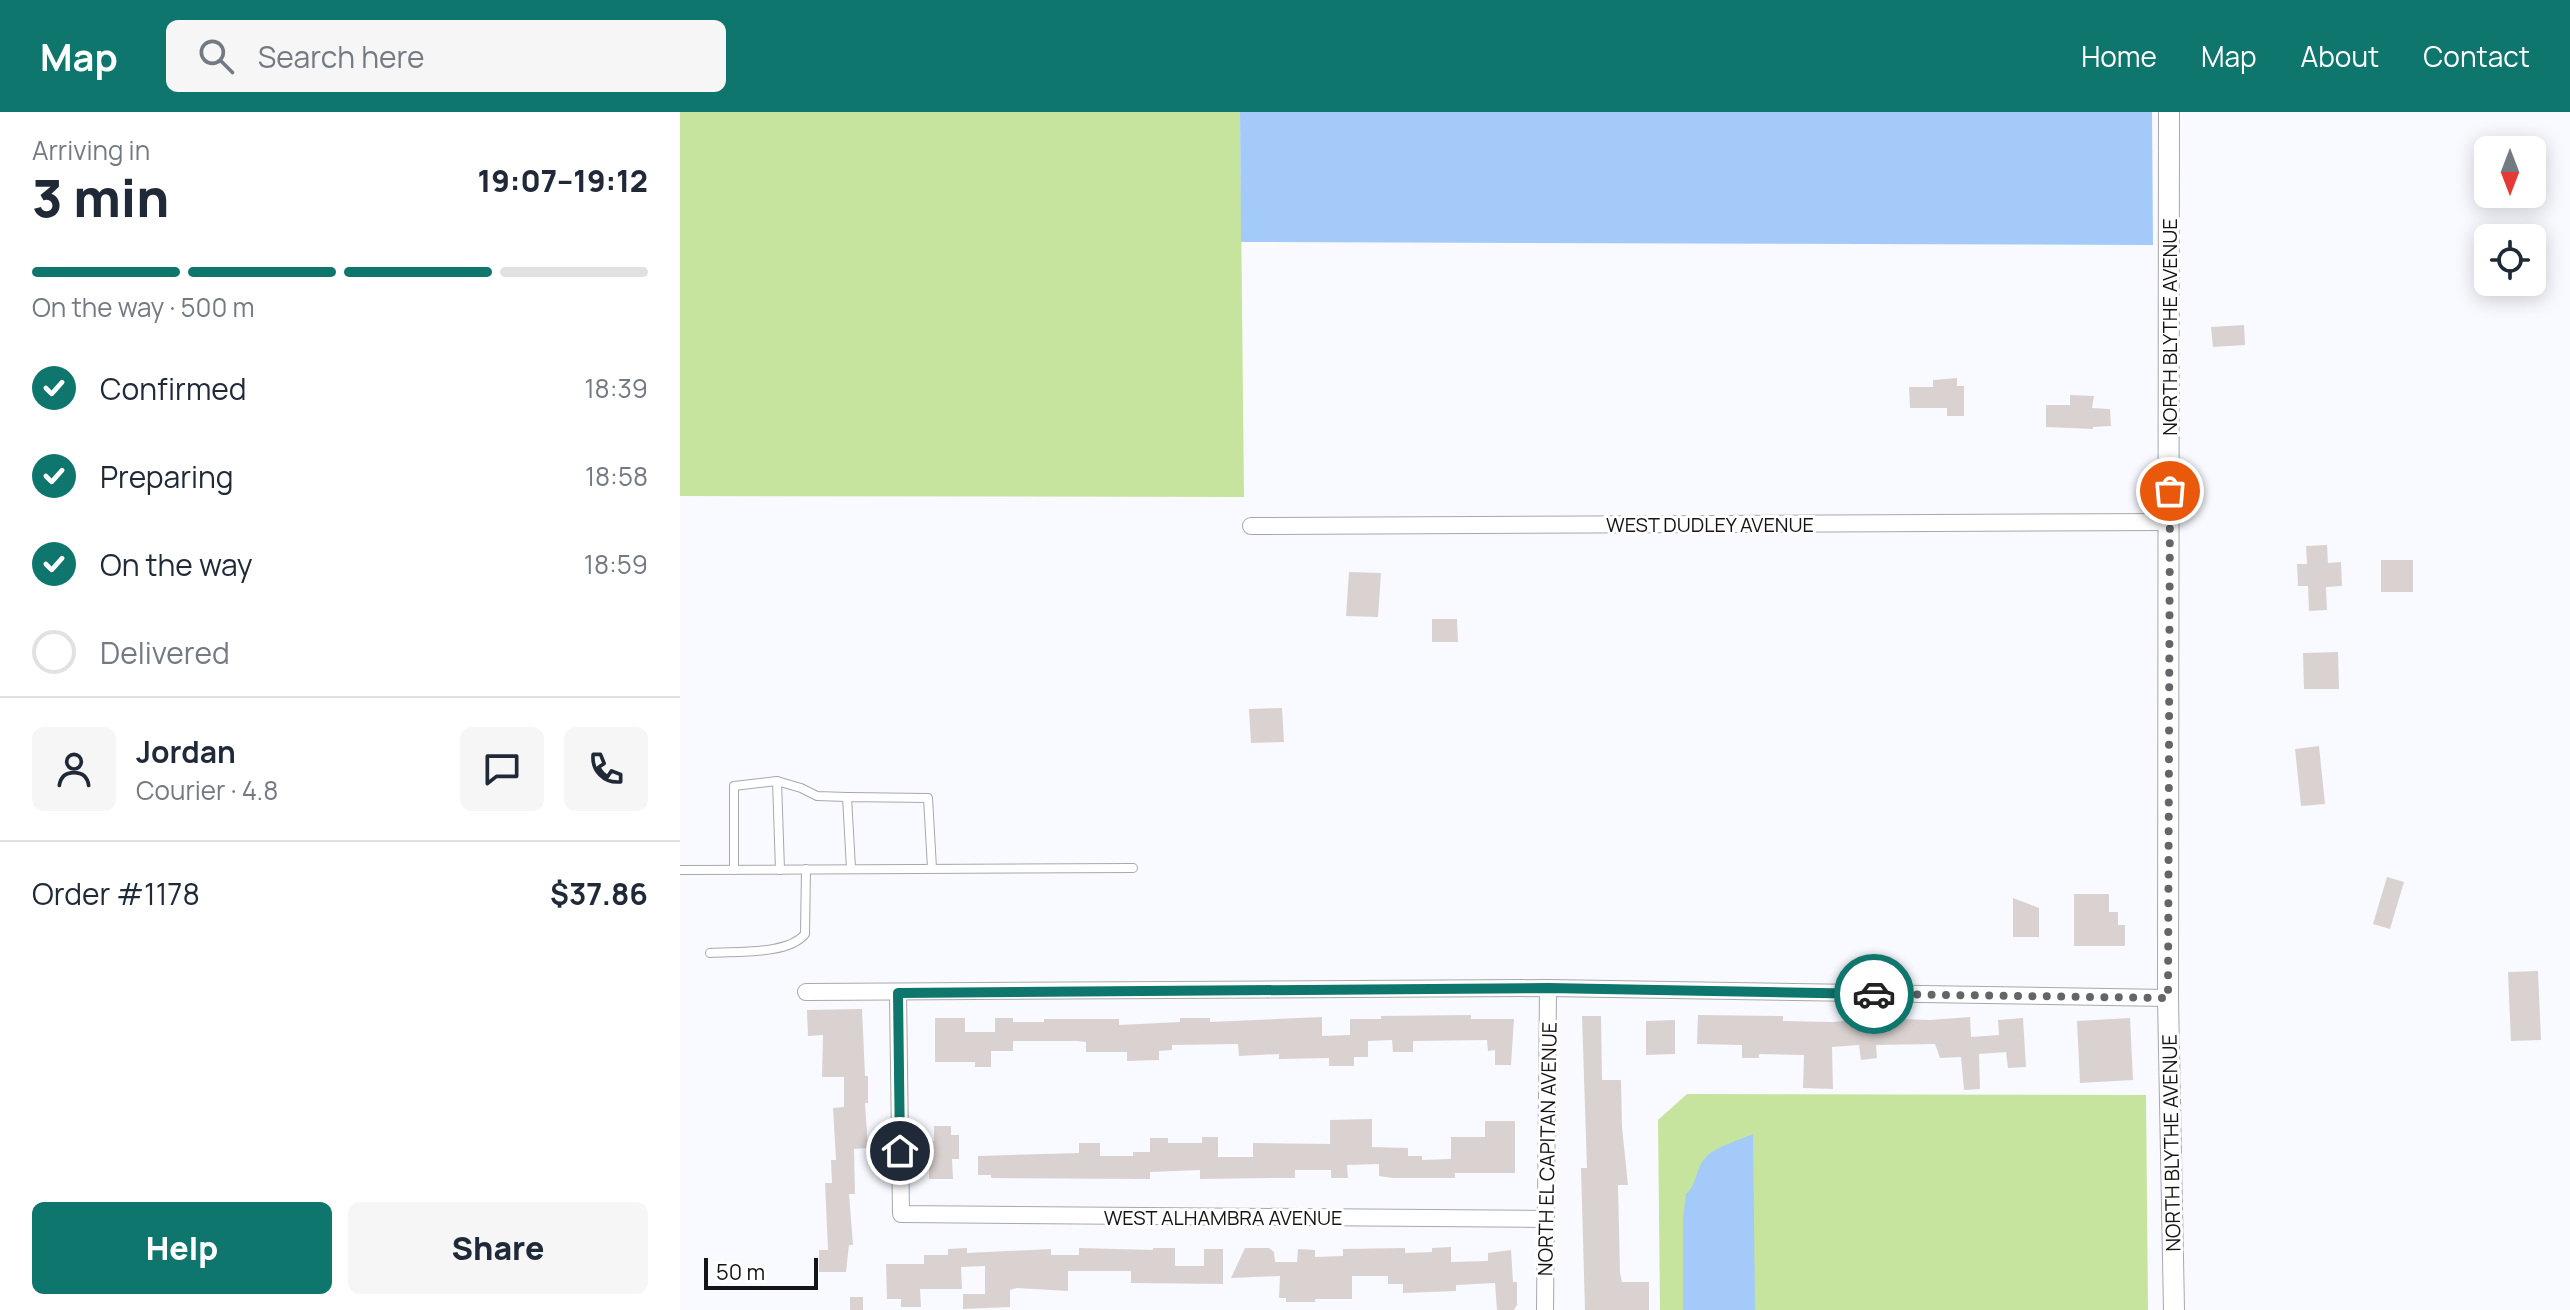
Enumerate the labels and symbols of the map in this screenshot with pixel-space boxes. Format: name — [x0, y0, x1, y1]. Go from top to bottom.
north arrow — [2474, 136, 2546, 208]
street label: NORTH BLYTHE AVENUE — [2156, 218, 2183, 436]
pin — [2136, 457, 2204, 525]
street label: WEST DUDLEY AVENUE — [1606, 511, 1814, 538]
courier — [1834, 954, 1914, 1034]
street label: NORTH EL CAPITAN AVENUE — [1531, 1022, 1563, 1276]
street label: NORTH BLYTHE AVENUE — [2156, 1034, 2186, 1252]
pin — [866, 1117, 934, 1185]
street label: WEST ALHAMBRA AVENUE — [1104, 1204, 1342, 1231]
scale bar — [704, 1254, 818, 1290]

